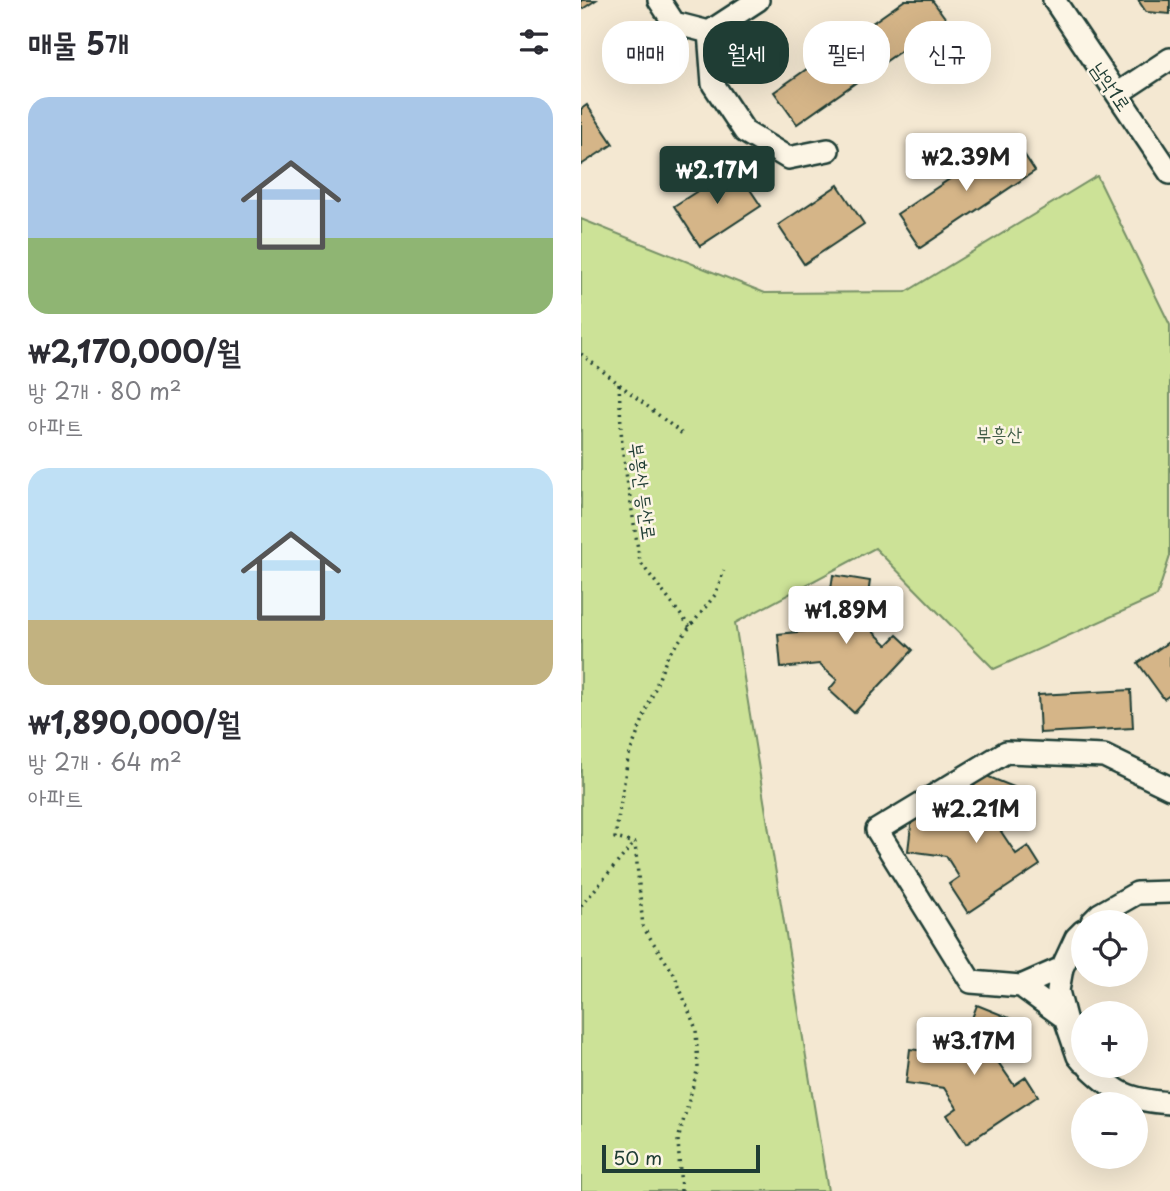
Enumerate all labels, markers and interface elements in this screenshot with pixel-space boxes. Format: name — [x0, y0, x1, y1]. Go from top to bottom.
text: 매물 5개 — [28, 20, 129, 65]
chip: 매매 — [602, 21, 689, 84]
chip: 월세 — [703, 21, 789, 84]
chip: 필터 — [803, 21, 890, 84]
chip: 신규 — [904, 21, 991, 84]
icon: filters — [515, 23, 553, 61]
street label: 남악1로 — [1085, 56, 1139, 116]
pin: ₩2.39M — [909, 134, 1023, 193]
text: ₩2.39M — [922, 138, 1010, 173]
icon: home — [228, 142, 354, 268]
pin: ₩2.17M — [660, 146, 774, 206]
text: ₩2.17M — [676, 151, 758, 186]
text: ₩2,170,000/월 — [28, 328, 241, 373]
text: 방 2개 · 80 m² — [28, 373, 182, 408]
text: 아파트 — [28, 408, 84, 443]
park label: 부흥산 — [976, 419, 1022, 447]
street label: 부흥산 등산로 — [623, 441, 665, 541]
icon: home — [228, 513, 354, 639]
pin: ₩1.89M — [789, 586, 903, 646]
text: ₩1.89M — [804, 591, 888, 626]
text: ₩1,890,000/월 — [28, 699, 241, 744]
text: 방 2개 · 64 m² — [28, 744, 182, 779]
text: 아파트 — [28, 779, 84, 814]
pin: ₩2.21M — [919, 786, 1033, 845]
text: ₩2.21M — [932, 790, 1020, 825]
map controls — [1071, 910, 1148, 1169]
button: locate — [1071, 910, 1148, 987]
button: + — [1071, 1001, 1148, 1078]
pin: ₩3.17M — [917, 1018, 1031, 1077]
text: ₩3.17M — [933, 1022, 1015, 1057]
button: − — [1071, 1092, 1148, 1169]
scale bar — [602, 1142, 759, 1174]
text: 50 m — [613, 1143, 662, 1171]

